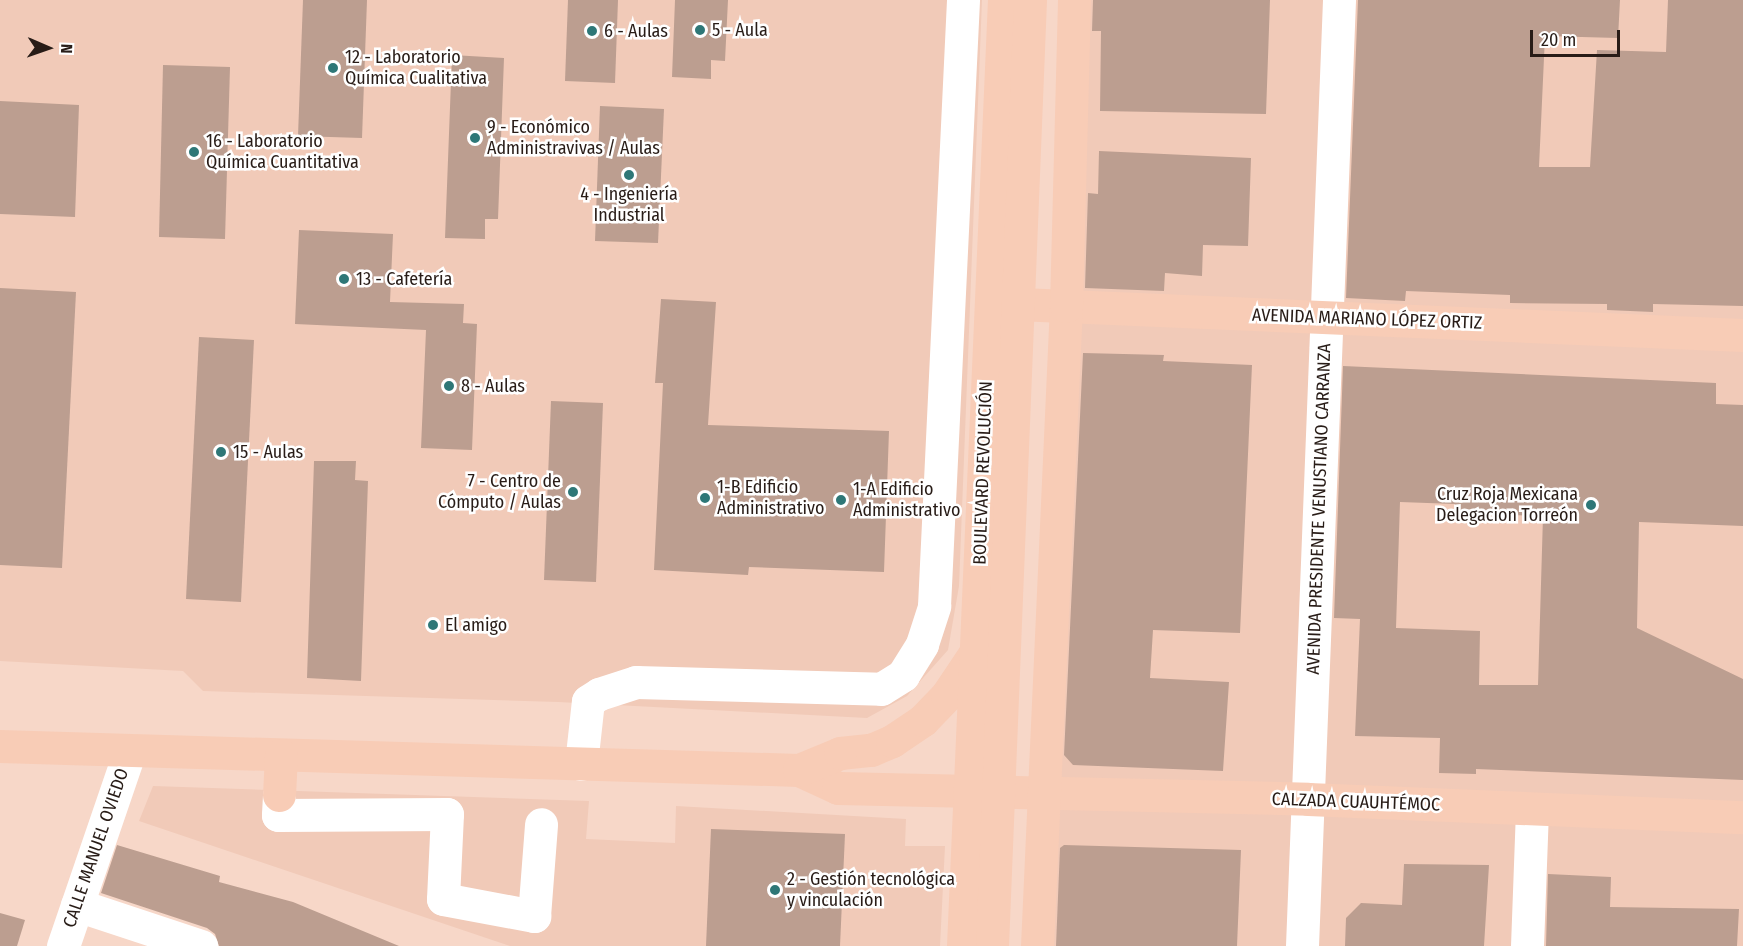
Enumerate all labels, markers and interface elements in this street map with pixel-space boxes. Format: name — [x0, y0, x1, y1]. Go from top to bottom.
north arrow — [18, 18, 78, 78]
scale bar — [1533, 18, 1623, 56]
place label: 5 - Aula — [712, 19, 768, 41]
place label: 6 - Aulas — [604, 20, 668, 42]
marker: 5 - Aula — [693, 23, 707, 37]
marker: 6 - Aulas — [585, 24, 599, 38]
text: 20 m — [1541, 29, 1576, 51]
text: N — [57, 44, 76, 54]
place label: 12 - Laboratorio Química Cualitativa — [345, 47, 487, 90]
marker: 12 - Laboratorio Química Cualitativa — [326, 61, 340, 75]
place label: 9 - Económico Administravivas / Aulas — [487, 117, 660, 160]
place label: 16 - Laboratorio Química Cuantitativa — [206, 131, 359, 174]
marker: 9 - Económico Administravivas / Aulas — [468, 131, 482, 145]
marker: 16 - Laboratorio Química Cuantitativa — [187, 145, 201, 159]
marker: 4 - Ingeniería Industrial — [622, 168, 636, 182]
place label: 4 - Ingeniería Industrial — [580, 184, 678, 226]
place label: 13 - Cafetería — [356, 268, 452, 290]
marker: 13 - Cafetería — [337, 272, 351, 286]
street label: AVENIDA MARIANO LÓPEZ ORTIZ — [1252, 304, 1482, 334]
street label: AVENIDA PRESIDENTE VENUSTIANO CARRANZA — [1302, 343, 1336, 675]
place label: 8 - Aulas — [461, 375, 525, 397]
marker: 8 - Aulas — [442, 379, 456, 393]
street label: BOULEVARD REVOLUCIÓN — [969, 381, 997, 565]
place label: 15 - Aulas — [233, 441, 303, 463]
marker: 15 - Aulas — [214, 445, 228, 459]
place label: 7 - Centro de Cómputo / Aulas — [438, 471, 561, 514]
place label: 1-B Edificio Administrativo — [717, 477, 824, 520]
place label: 1-A Edificio Administrativo — [853, 479, 960, 522]
place label: Cruz Roja Mexicana Delegacion Torreón — [1436, 484, 1578, 526]
marker: 7 - Centro de Cómputo / Aulas — [566, 485, 580, 499]
marker: 1-B Edificio Administrativo — [698, 491, 712, 505]
marker: 1-A Edificio Administrativo — [834, 493, 848, 507]
marker: Cruz Roja Mexicana Delegacion Torreón — [1582, 496, 1600, 514]
place label: El amigo — [445, 614, 507, 636]
marker: El amigo — [426, 618, 440, 632]
street label: CALLE MANUEL OVIEDO — [59, 766, 133, 930]
street label: CALZADA CUAUHTÉMOC — [1271, 788, 1441, 816]
place label: 2 - Gestión tecnológica y vinculación — [787, 869, 955, 912]
marker: 2 - Gestión tecnológica y vinculación — [768, 883, 782, 897]

